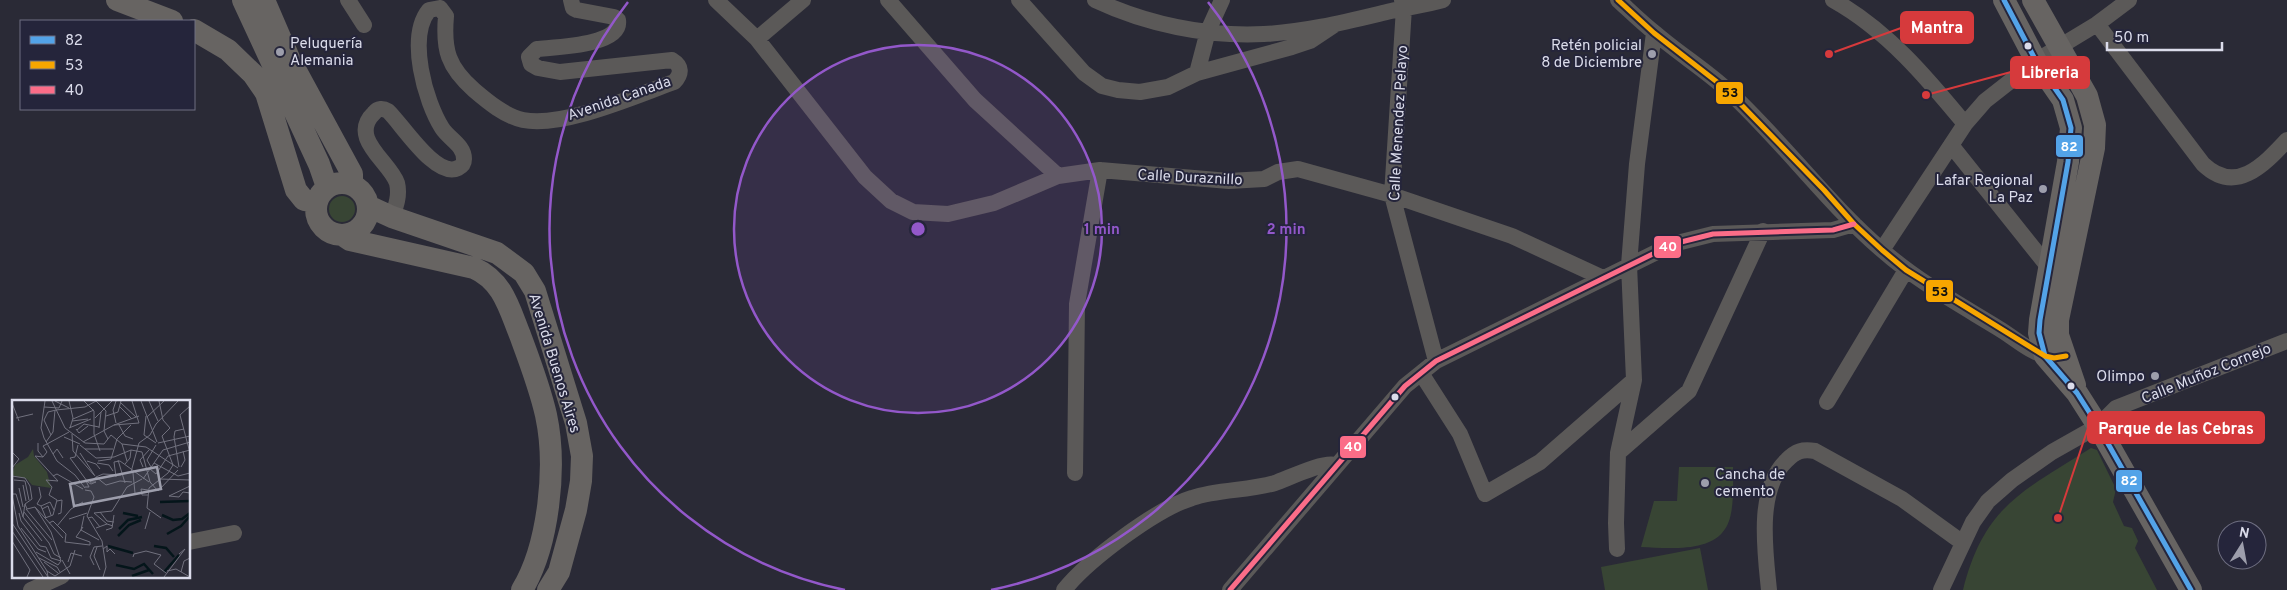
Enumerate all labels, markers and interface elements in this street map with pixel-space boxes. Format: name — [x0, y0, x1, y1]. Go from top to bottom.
callout: Mantra — [1901, 12, 1973, 43]
text: Mantra — [1911, 19, 1963, 39]
legend — [20, 20, 195, 110]
scale bar — [2107, 20, 2222, 52]
text: 50 m — [2114, 29, 2149, 48]
text: 82 — [65, 32, 83, 51]
place label: Peluquería Alemania — [290, 35, 362, 71]
place label: Retén policial 8 de Diciembre — [1541, 37, 1642, 73]
unlabelled marker — [2023, 41, 2033, 51]
street label: Calle Menendez Pelayo — [1386, 45, 1413, 201]
marker: Peluquería Alemania — [274, 46, 286, 58]
marker: Retén policial 8 de Diciembre — [1646, 48, 1658, 60]
text: 53 — [65, 57, 83, 76]
callout: Libreria — [2011, 57, 2089, 88]
text: Libreria — [2021, 64, 2079, 84]
street label: Avenida Canada — [565, 73, 674, 126]
line badge: 53 — [1715, 81, 1744, 105]
text: 40 — [65, 82, 84, 101]
text: 53 — [1722, 85, 1738, 102]
line badge: 82 — [2055, 134, 2084, 158]
text: 82 — [2060, 139, 2078, 156]
street label: Calle Duraznillo — [1137, 166, 1243, 191]
place label: Lafar Regional La Paz — [1936, 172, 2033, 208]
marker: Lafar Regional La Paz — [2037, 183, 2049, 195]
centre of rings — [909, 220, 927, 238]
text: 1 min — [1084, 221, 1120, 240]
text: 2 min — [1266, 221, 1306, 240]
line badge: 40 — [1653, 235, 1682, 259]
text: 40 — [1659, 239, 1677, 256]
line badge: 53 — [1925, 279, 1954, 303]
text: 53 — [1932, 284, 1948, 301]
street label: Avenida Buenos Aires — [523, 291, 584, 436]
street label: Calle Muñoz Cornejo — [2139, 340, 2274, 409]
place label: Olimpo — [2096, 368, 2145, 387]
marker: Olimpo — [2149, 370, 2161, 382]
unlabelled marker — [2066, 381, 2076, 391]
unlabelled marker — [1390, 392, 1400, 402]
inset map — [12, 400, 190, 578]
callout: Parque de las Cebras — [2088, 412, 2264, 443]
text: Parque de las Cebras — [2098, 420, 2254, 440]
line badge: 40 — [1339, 435, 1367, 459]
text: 40 — [1344, 439, 1362, 456]
place label: Cancha de cemento — [1715, 466, 1785, 502]
line badge: 82 — [2115, 469, 2143, 493]
text: 82 — [2120, 473, 2138, 490]
marker: Cancha de cemento — [1699, 477, 1711, 489]
north arrow — [2217, 520, 2267, 570]
text: N — [2238, 524, 2251, 543]

